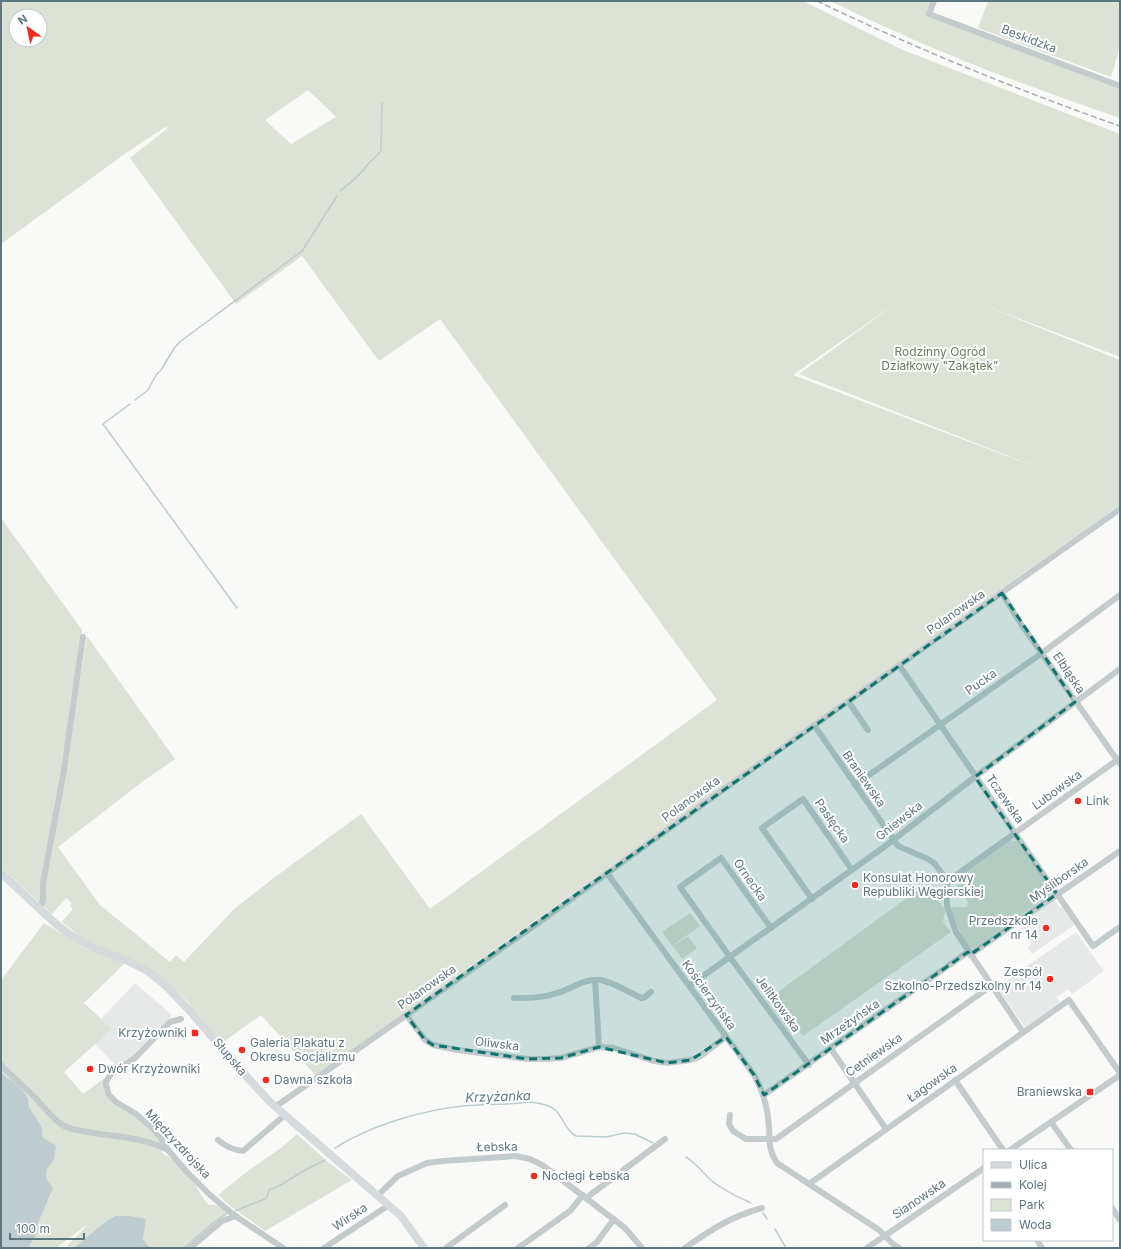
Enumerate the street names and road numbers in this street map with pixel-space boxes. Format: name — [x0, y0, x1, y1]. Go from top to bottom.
street label: Beskidzka — [999, 21, 1059, 56]
street label: Polanowska — [924, 586, 988, 637]
street label: Elbląska — [1050, 649, 1089, 696]
street label: Pucka — [962, 665, 999, 698]
street label: Braniewska — [840, 748, 889, 810]
street label: Lubowska — [1029, 767, 1084, 813]
street label: Tczewska — [983, 771, 1028, 826]
street label: Polanowska — [659, 773, 723, 825]
street label: Pasłęcka — [812, 796, 853, 846]
street label: Gniewska — [872, 798, 925, 844]
street label: Myśliborska — [1026, 854, 1091, 905]
street label: Ornecka — [730, 856, 770, 904]
street label: Kościerzyńska — [679, 957, 740, 1032]
street label: Polanowska — [395, 961, 459, 1012]
street label: Jelitkowska — [753, 972, 804, 1035]
street label: Mrzeżyńska — [817, 996, 882, 1047]
street label: Cetniewska — [842, 1030, 905, 1080]
street label: Oliwska — [474, 1033, 520, 1054]
street label: Słupska — [210, 1035, 251, 1079]
street label: Łagowska — [904, 1060, 960, 1105]
street label: Międzyzdrojska — [142, 1106, 214, 1181]
street label: Łebska — [476, 1139, 518, 1154]
street label: Sianowska — [889, 1175, 948, 1222]
street label: Wirska — [329, 1199, 370, 1234]

